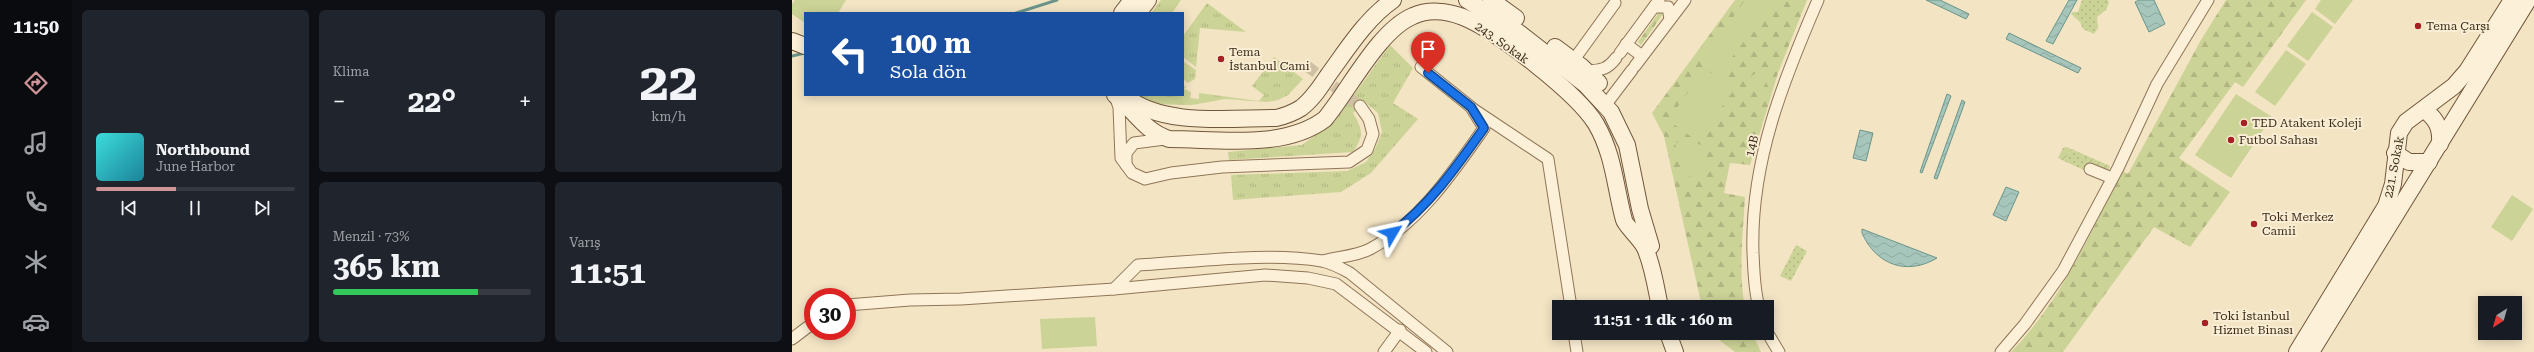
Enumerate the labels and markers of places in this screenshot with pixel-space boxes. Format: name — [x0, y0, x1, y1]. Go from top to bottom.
place label: Tema Çarşı — [2426, 19, 2490, 33]
marker: Tema Çarşı — [2413, 21, 2423, 31]
pin — [1411, 32, 1445, 73]
place label: Tema İstanbul Cami — [1229, 45, 1310, 73]
marker: Tema İstanbul Cami — [1216, 54, 1226, 64]
place label: TED Atakent Koleji — [2252, 116, 2362, 130]
marker: TED Atakent Koleji — [2239, 118, 2249, 128]
place label: Futbol Sahası — [2239, 133, 2318, 147]
marker: Futbol Sahası — [2226, 135, 2236, 145]
place label: Toki Merkez Camii — [2262, 210, 2334, 238]
marker: Toki Merkez Camii — [2249, 219, 2259, 229]
place label: Toki İstanbul Hizmet Binası — [2213, 309, 2293, 337]
marker: Toki İstanbul Hizmet Binası — [2200, 318, 2210, 328]

